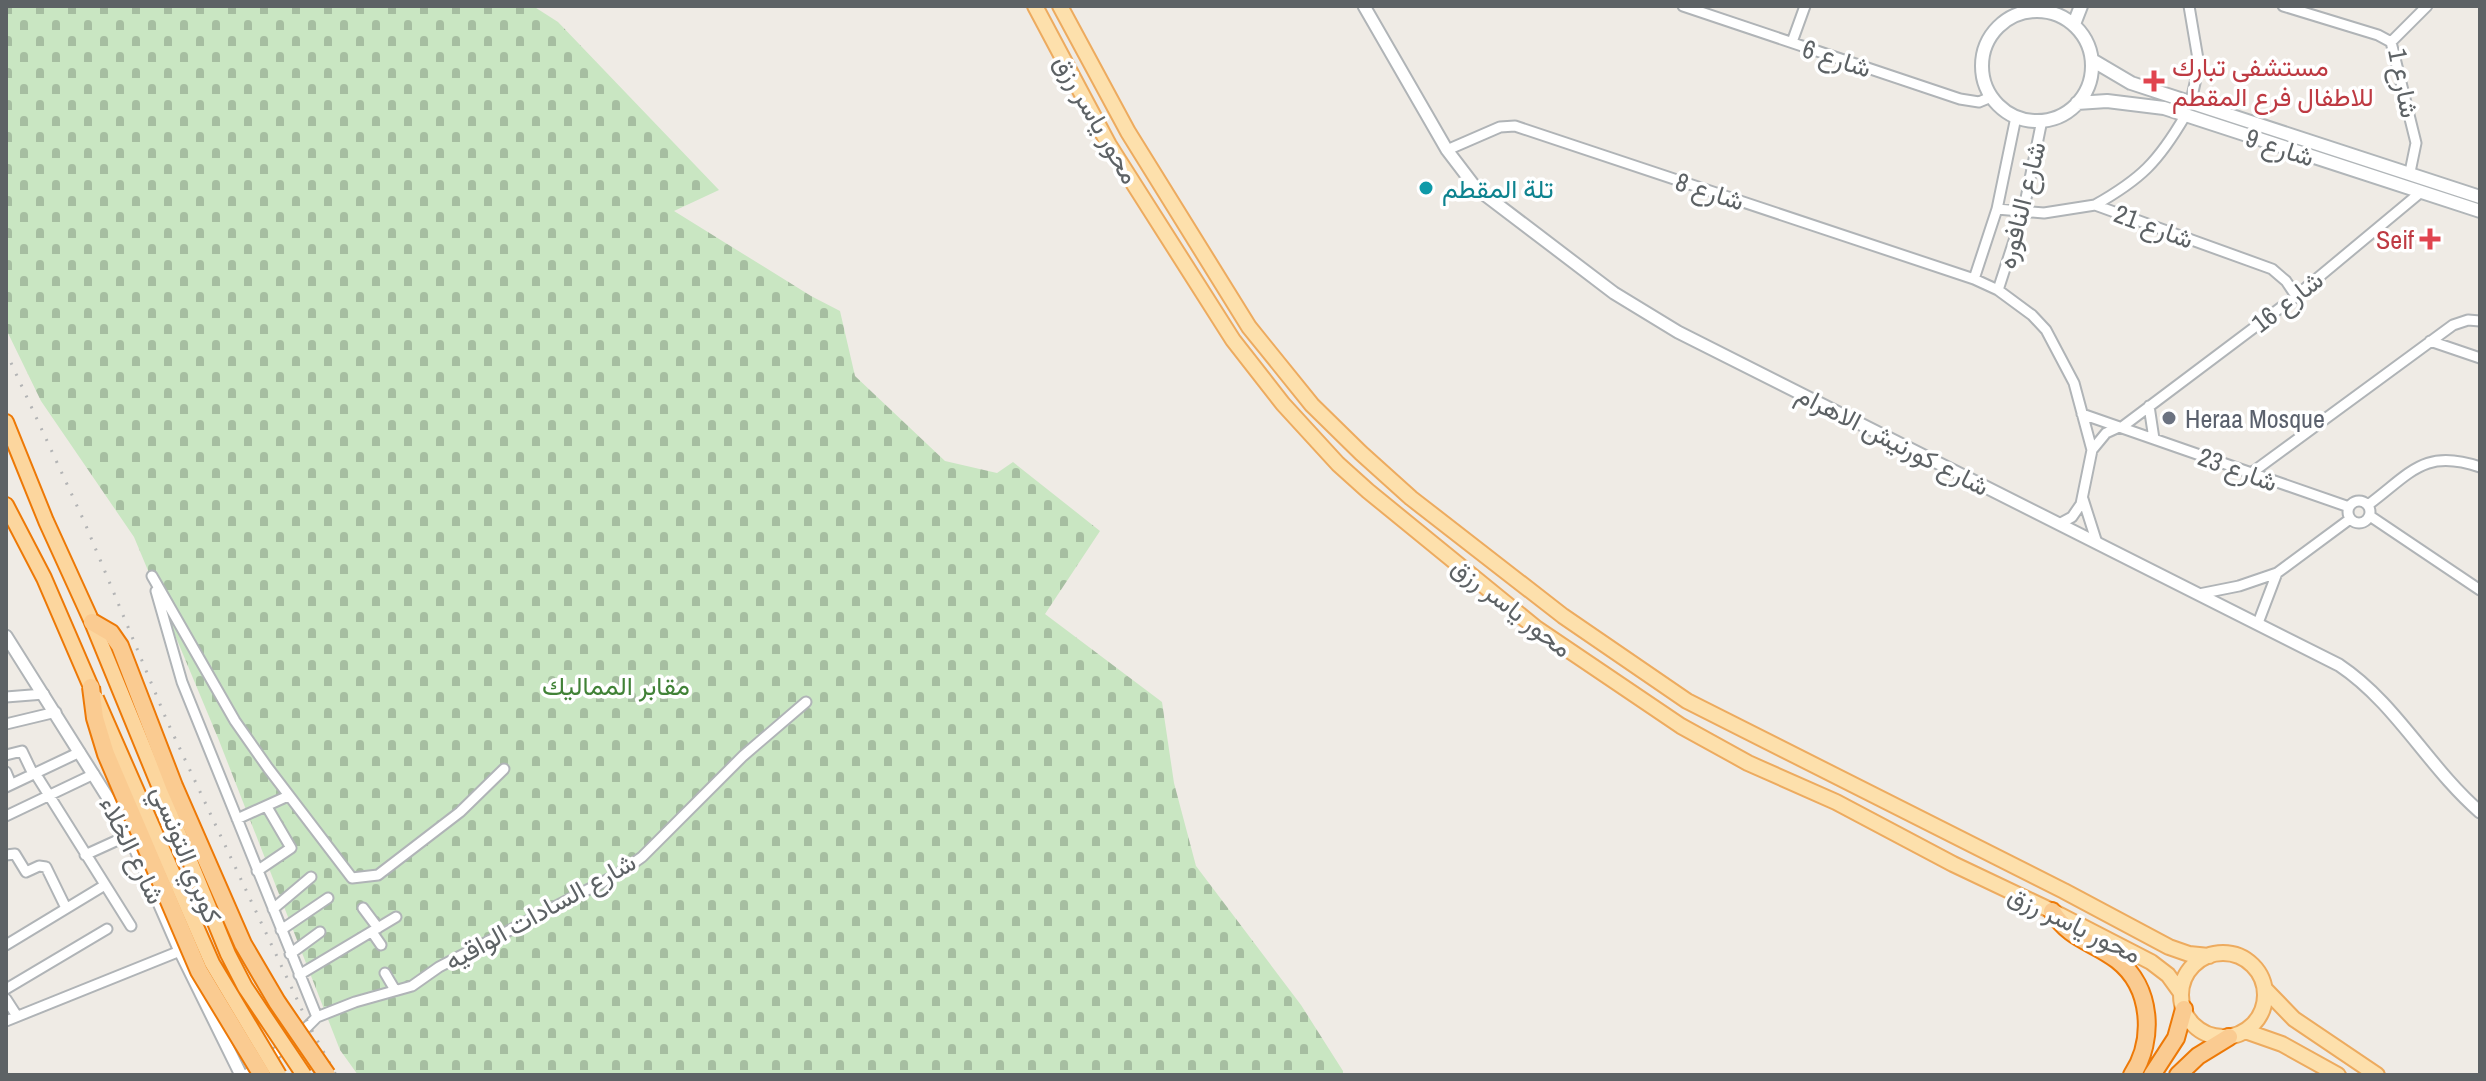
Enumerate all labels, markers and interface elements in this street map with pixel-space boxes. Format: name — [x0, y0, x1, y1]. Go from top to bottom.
street label: شارع 6 — [1798, 31, 1876, 86]
street label: شارع 1 — [2379, 45, 2428, 121]
street label: محور ياسر رزق — [1046, 48, 1148, 190]
place label: مستشفى تبارك للاطفال فرع المقطم — [2172, 49, 2374, 115]
marker: مستشفى تبارك للاطفال فرع المقطم — [2143, 70, 2165, 92]
street label: شارع 9 — [2241, 120, 2319, 175]
street label: شارع النافوره — [1988, 138, 2055, 272]
street label: شارع 8 — [1671, 164, 1749, 219]
place label: تلة المقطم — [1442, 171, 1554, 206]
marker: تلة المقطم — [1417, 179, 1435, 197]
street label: شارع 21 — [2109, 196, 2198, 257]
place label: Seif — [2376, 222, 2414, 257]
marker: Seif — [2421, 230, 2439, 248]
street label: شارع 16 — [2244, 262, 2331, 341]
street label: شارع كورنيش الاهرام — [1790, 376, 1995, 505]
place label: Heraa Mosque — [2185, 401, 2325, 436]
marker: Heraa Mosque — [2160, 409, 2178, 427]
street label: شارع 23 — [2193, 439, 2282, 500]
street label: محور ياسر رزق — [1444, 549, 1580, 665]
park label: مقابر المماليك — [542, 668, 690, 703]
street label: كوبري التونسي — [140, 780, 231, 930]
street label: شارع الخلاء — [91, 790, 174, 910]
street label: شارع السادات الواقيه — [438, 844, 642, 979]
street label: محور ياسر رزق — [2003, 877, 2147, 971]

